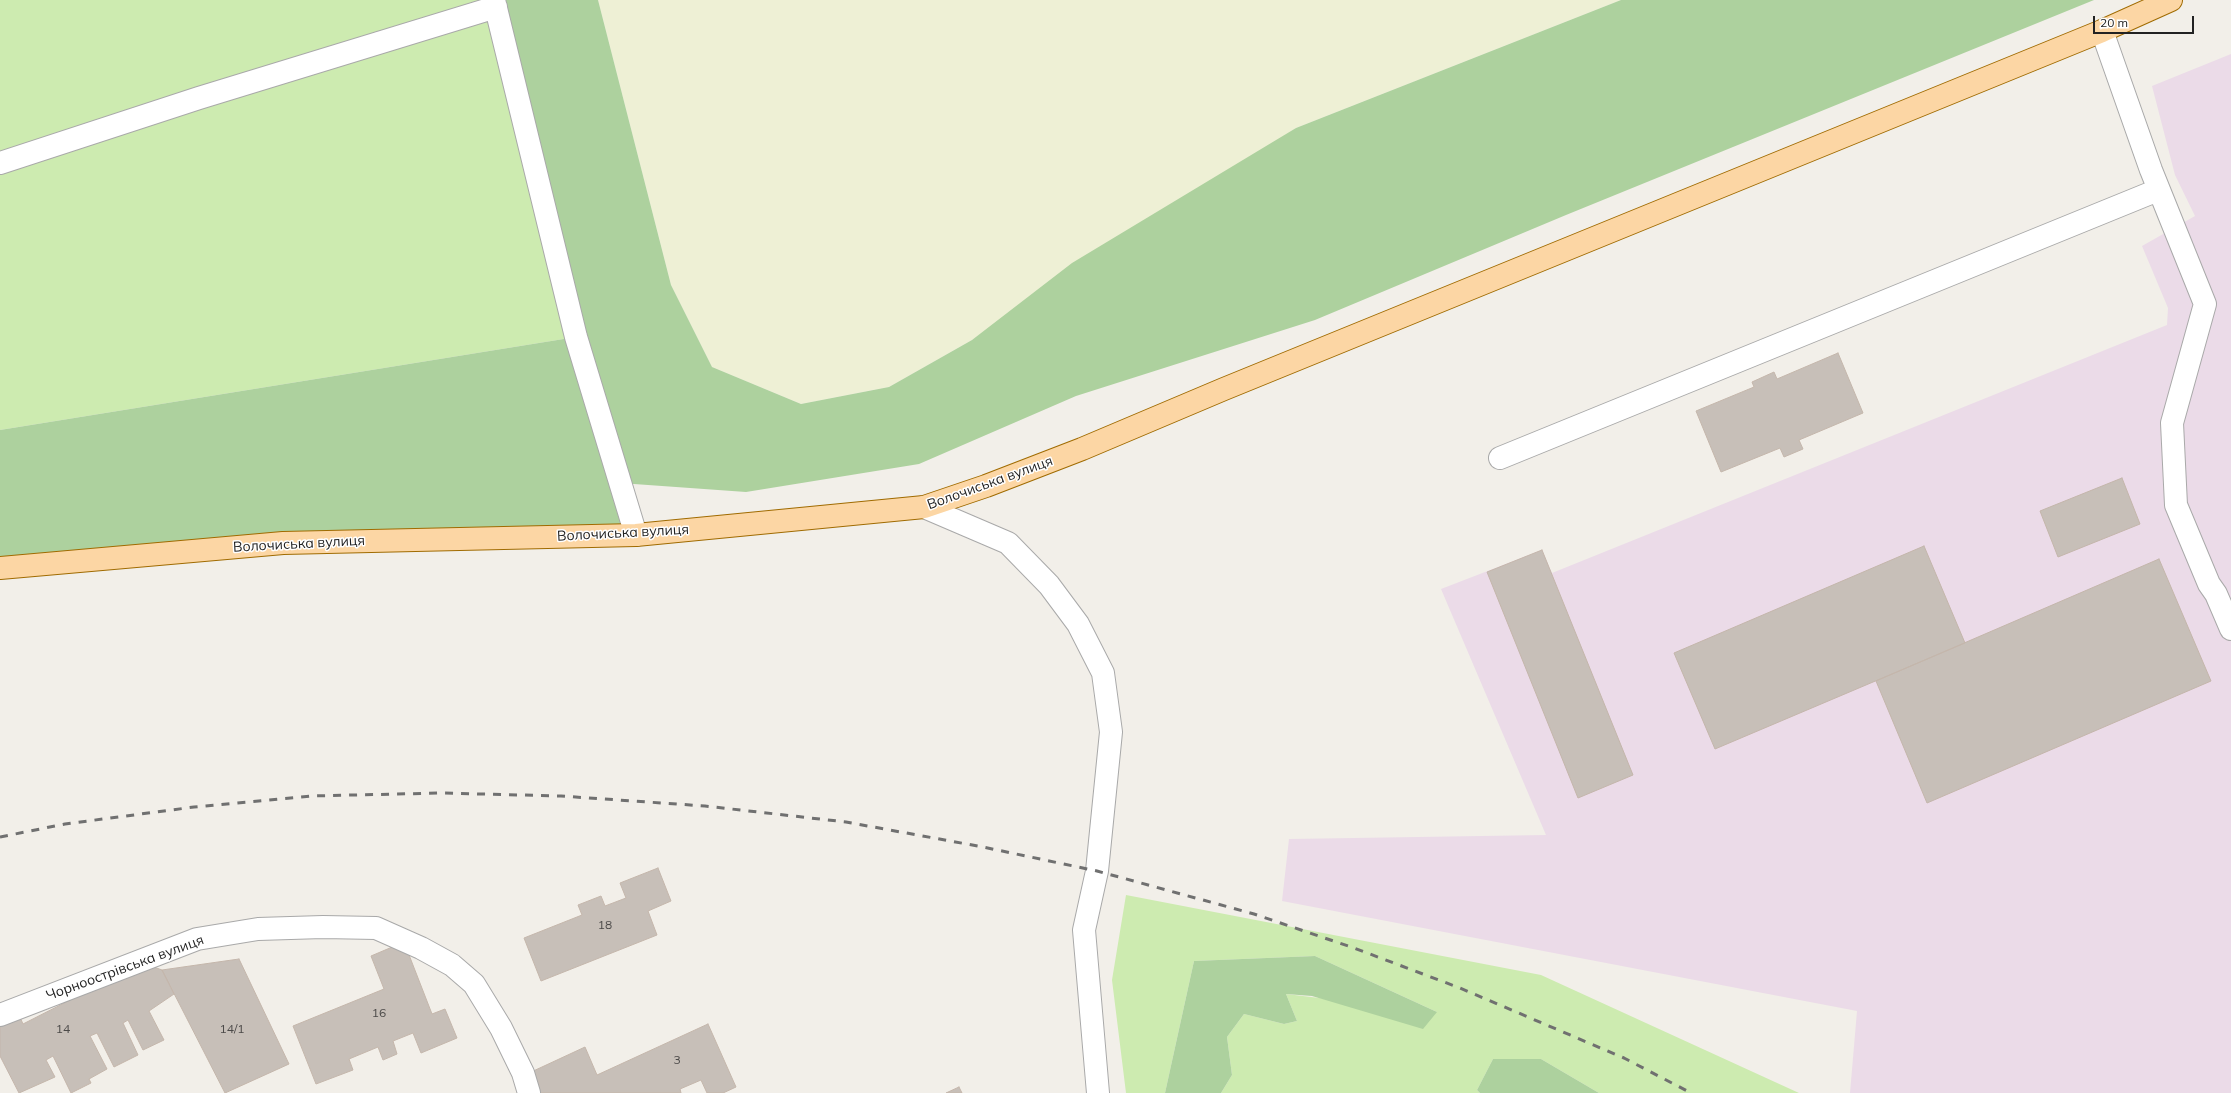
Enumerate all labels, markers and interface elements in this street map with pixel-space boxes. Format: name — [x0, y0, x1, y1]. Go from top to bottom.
scale bar — [2095, 8, 2196, 34]
text: 20 m — [2100, 15, 2128, 30]
street label: Волочиська вулиця — [925, 452, 1055, 514]
street label: Волочиська вулиця — [556, 521, 690, 545]
street label: Волочиська вулиця — [232, 532, 366, 556]
house number: 18 — [598, 918, 612, 932]
street label: Чорноострівська вулиця — [44, 932, 206, 1004]
house number: 16 — [372, 1006, 386, 1020]
house number: 14 — [56, 1022, 70, 1036]
house number: 14/1 — [219, 1022, 245, 1036]
house number: 3 — [673, 1053, 681, 1067]

